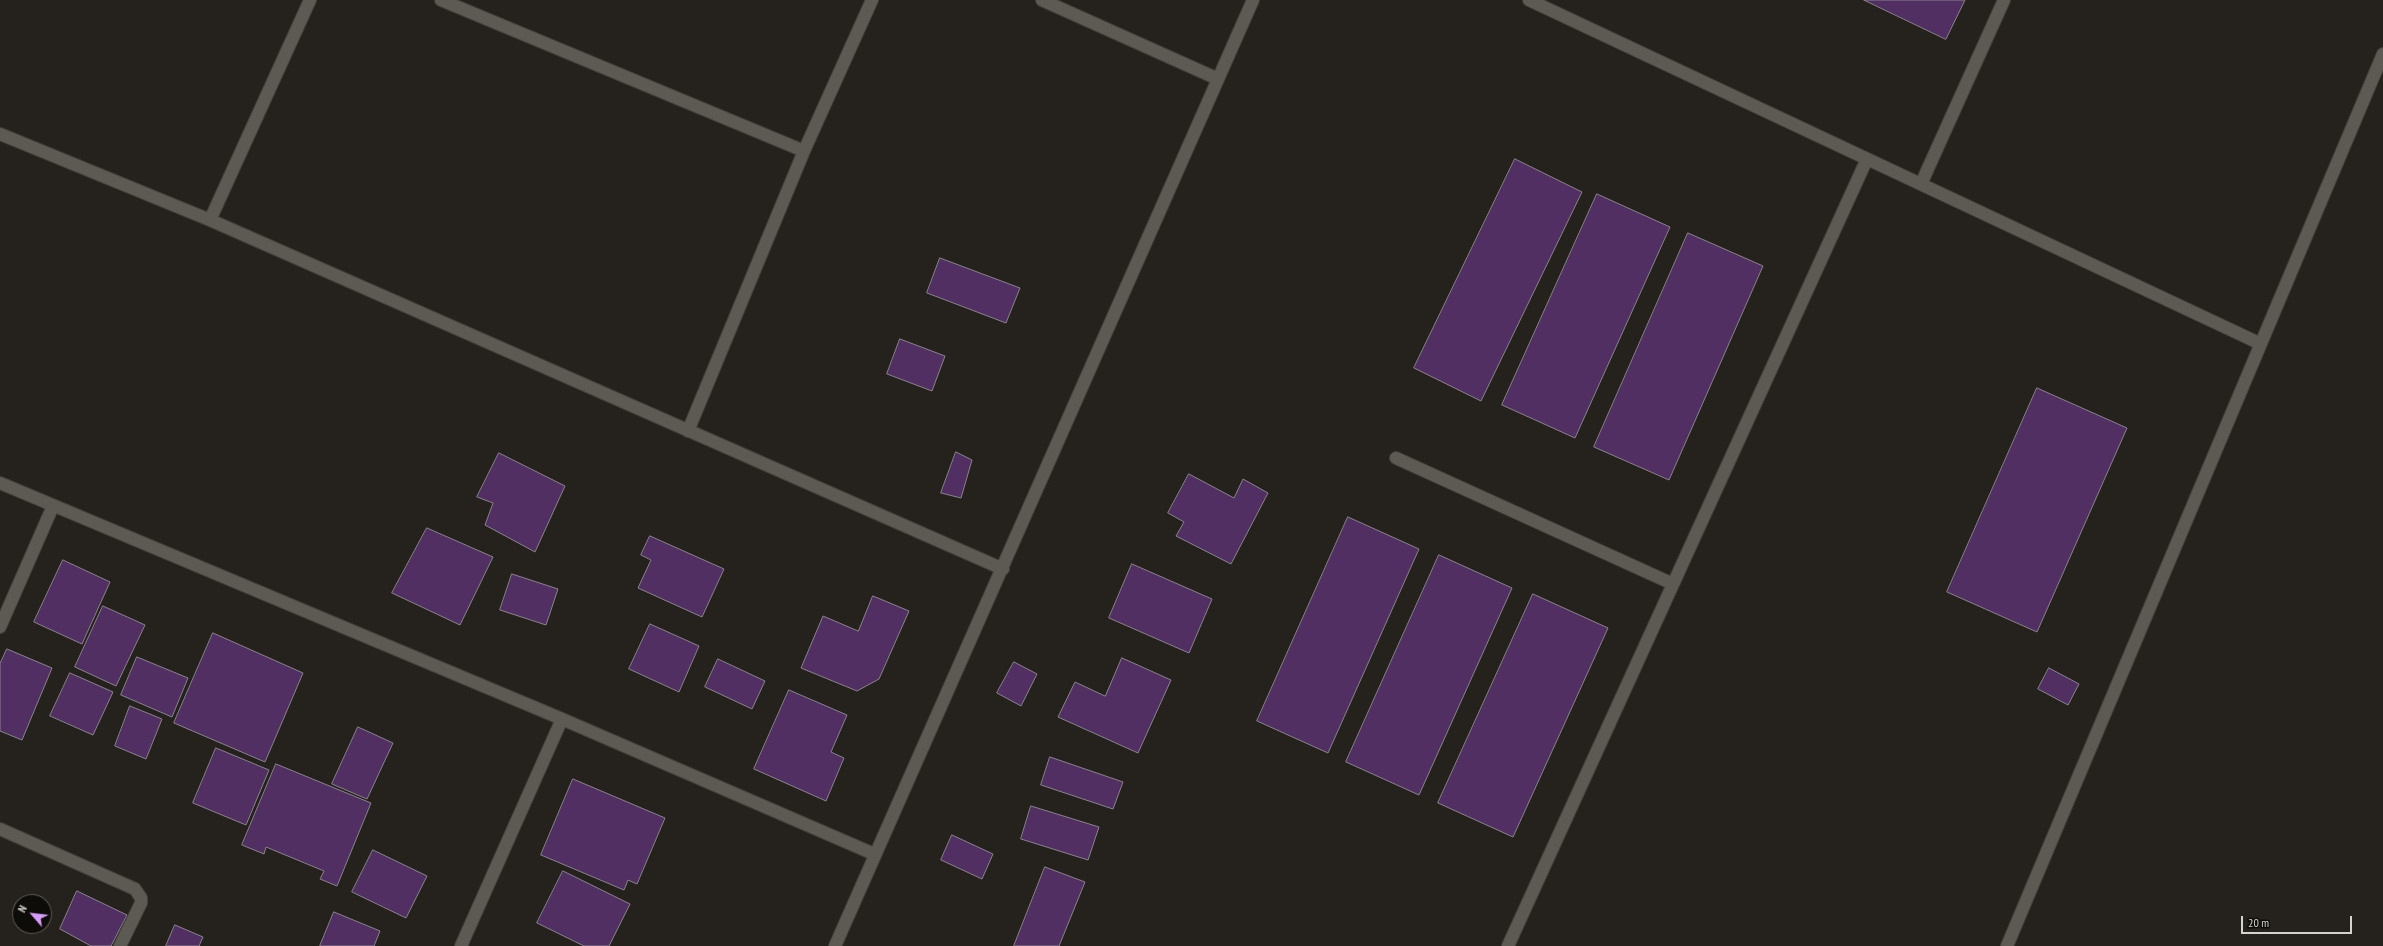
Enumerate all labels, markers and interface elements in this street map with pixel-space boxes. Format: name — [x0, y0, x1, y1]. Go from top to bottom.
north arrow — [12, 894, 52, 934]
text: N — [15, 903, 30, 915]
scale bar — [2243, 908, 2354, 934]
text: 20 m — [2248, 915, 2269, 930]

